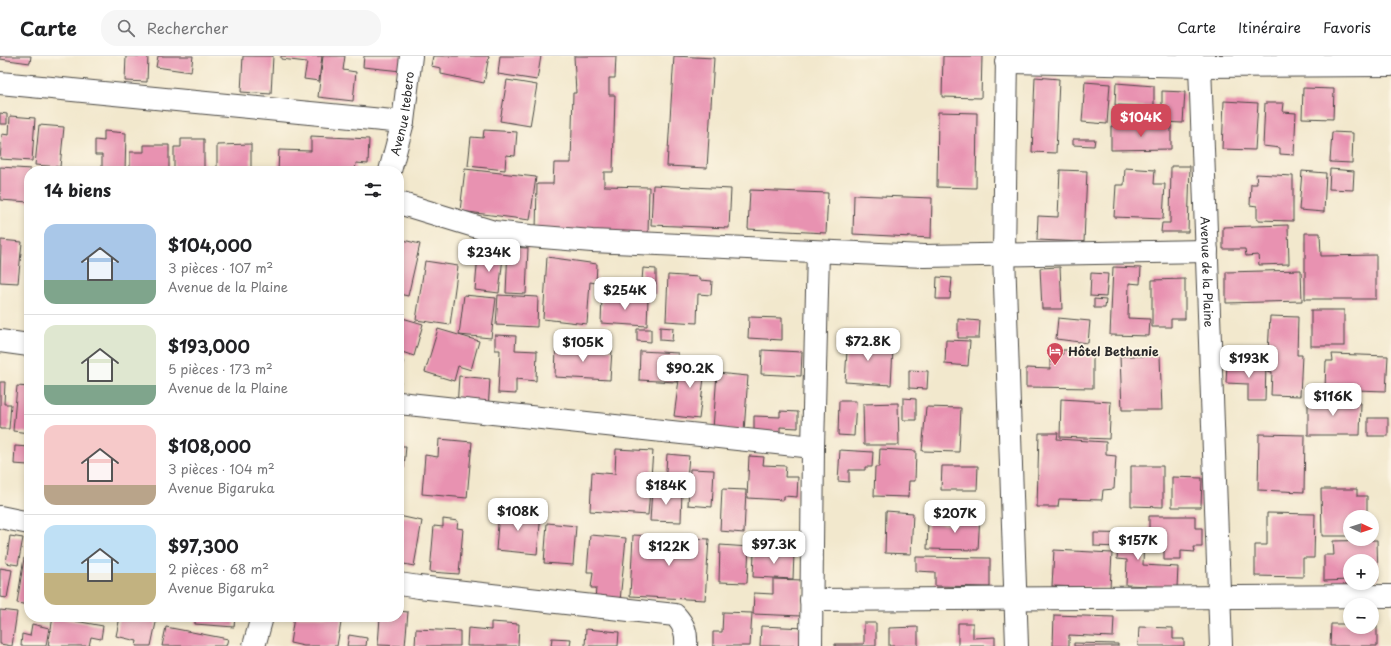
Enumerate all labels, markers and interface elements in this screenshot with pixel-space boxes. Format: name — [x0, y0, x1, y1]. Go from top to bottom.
search box — [101, 10, 381, 46]
text: Carte — [20, 14, 77, 42]
text: Rechercher — [147, 16, 228, 39]
icon: search — [115, 17, 137, 39]
text: Carte — [1177, 17, 1216, 38]
text: Itinéraire — [1238, 17, 1301, 38]
text: Favoris — [1323, 17, 1371, 38]
street label: Avenue Itebero — [386, 70, 418, 157]
pin: $104K — [1113, 104, 1169, 138]
text: $104K — [1120, 107, 1162, 126]
text: 14 biens — [44, 177, 111, 203]
icon: filters — [362, 179, 384, 201]
street label: Avenue de la Plaine — [1196, 216, 1218, 328]
text: $104,000 — [168, 232, 252, 258]
pin: $234K — [461, 239, 517, 273]
icon: home — [76, 240, 124, 288]
text: $234K — [467, 242, 511, 261]
text: 3 pièces · 107 m² — [168, 258, 273, 277]
text: Avenue de la Plaine — [168, 277, 288, 296]
pin: $254K — [597, 277, 653, 311]
text: $254K — [603, 280, 647, 299]
pin: $72.8K — [835, 328, 901, 362]
pin: $105K — [555, 329, 611, 363]
text: $72.8K — [845, 331, 891, 350]
text: $105K — [562, 332, 604, 351]
text: $193,000 — [168, 333, 250, 359]
icon: home — [76, 341, 124, 389]
hotel icon: Hôtel Bethanie — [1045, 341, 1065, 366]
place label: Hôtel Bethanie — [1068, 342, 1159, 360]
pin: $193K — [1221, 345, 1277, 379]
text: $193K — [1229, 348, 1269, 367]
pin: $90.2K — [657, 355, 723, 389]
text: $90.2K — [666, 358, 714, 377]
text: 5 pièces · 173 m² — [168, 359, 273, 378]
text: Avenue de la Plaine — [168, 378, 288, 397]
pin: $116K — [1305, 383, 1361, 417]
text: $116K — [1314, 386, 1353, 405]
text: $108,000 — [168, 433, 251, 459]
icon: home — [76, 441, 124, 489]
text: 3 pièces · 104 m² — [168, 459, 275, 478]
pin: $184K — [638, 472, 694, 506]
text: $184K — [645, 475, 687, 494]
text: Avenue Bigaruka — [168, 478, 275, 497]
pin: $108K — [490, 498, 546, 532]
pin: $207K — [927, 500, 983, 534]
text: $108K — [497, 501, 539, 520]
text: $207K — [933, 503, 977, 522]
north arrow — [1343, 510, 1379, 546]
map controls — [1343, 510, 1379, 634]
pin: $157K — [1110, 527, 1166, 561]
text: $157K — [1118, 530, 1158, 549]
pin: $97.3K — [741, 531, 807, 565]
text: $97,300 — [168, 533, 239, 559]
pin: $122K — [641, 533, 697, 567]
text: $97.3K — [751, 534, 797, 553]
text: $122K — [648, 536, 690, 555]
icon: home — [76, 541, 124, 589]
button: + — [1343, 554, 1379, 590]
text: 2 pièces · 68 m² — [168, 559, 269, 578]
text: Avenue Bigaruka — [168, 578, 275, 597]
button: − — [1343, 598, 1379, 634]

